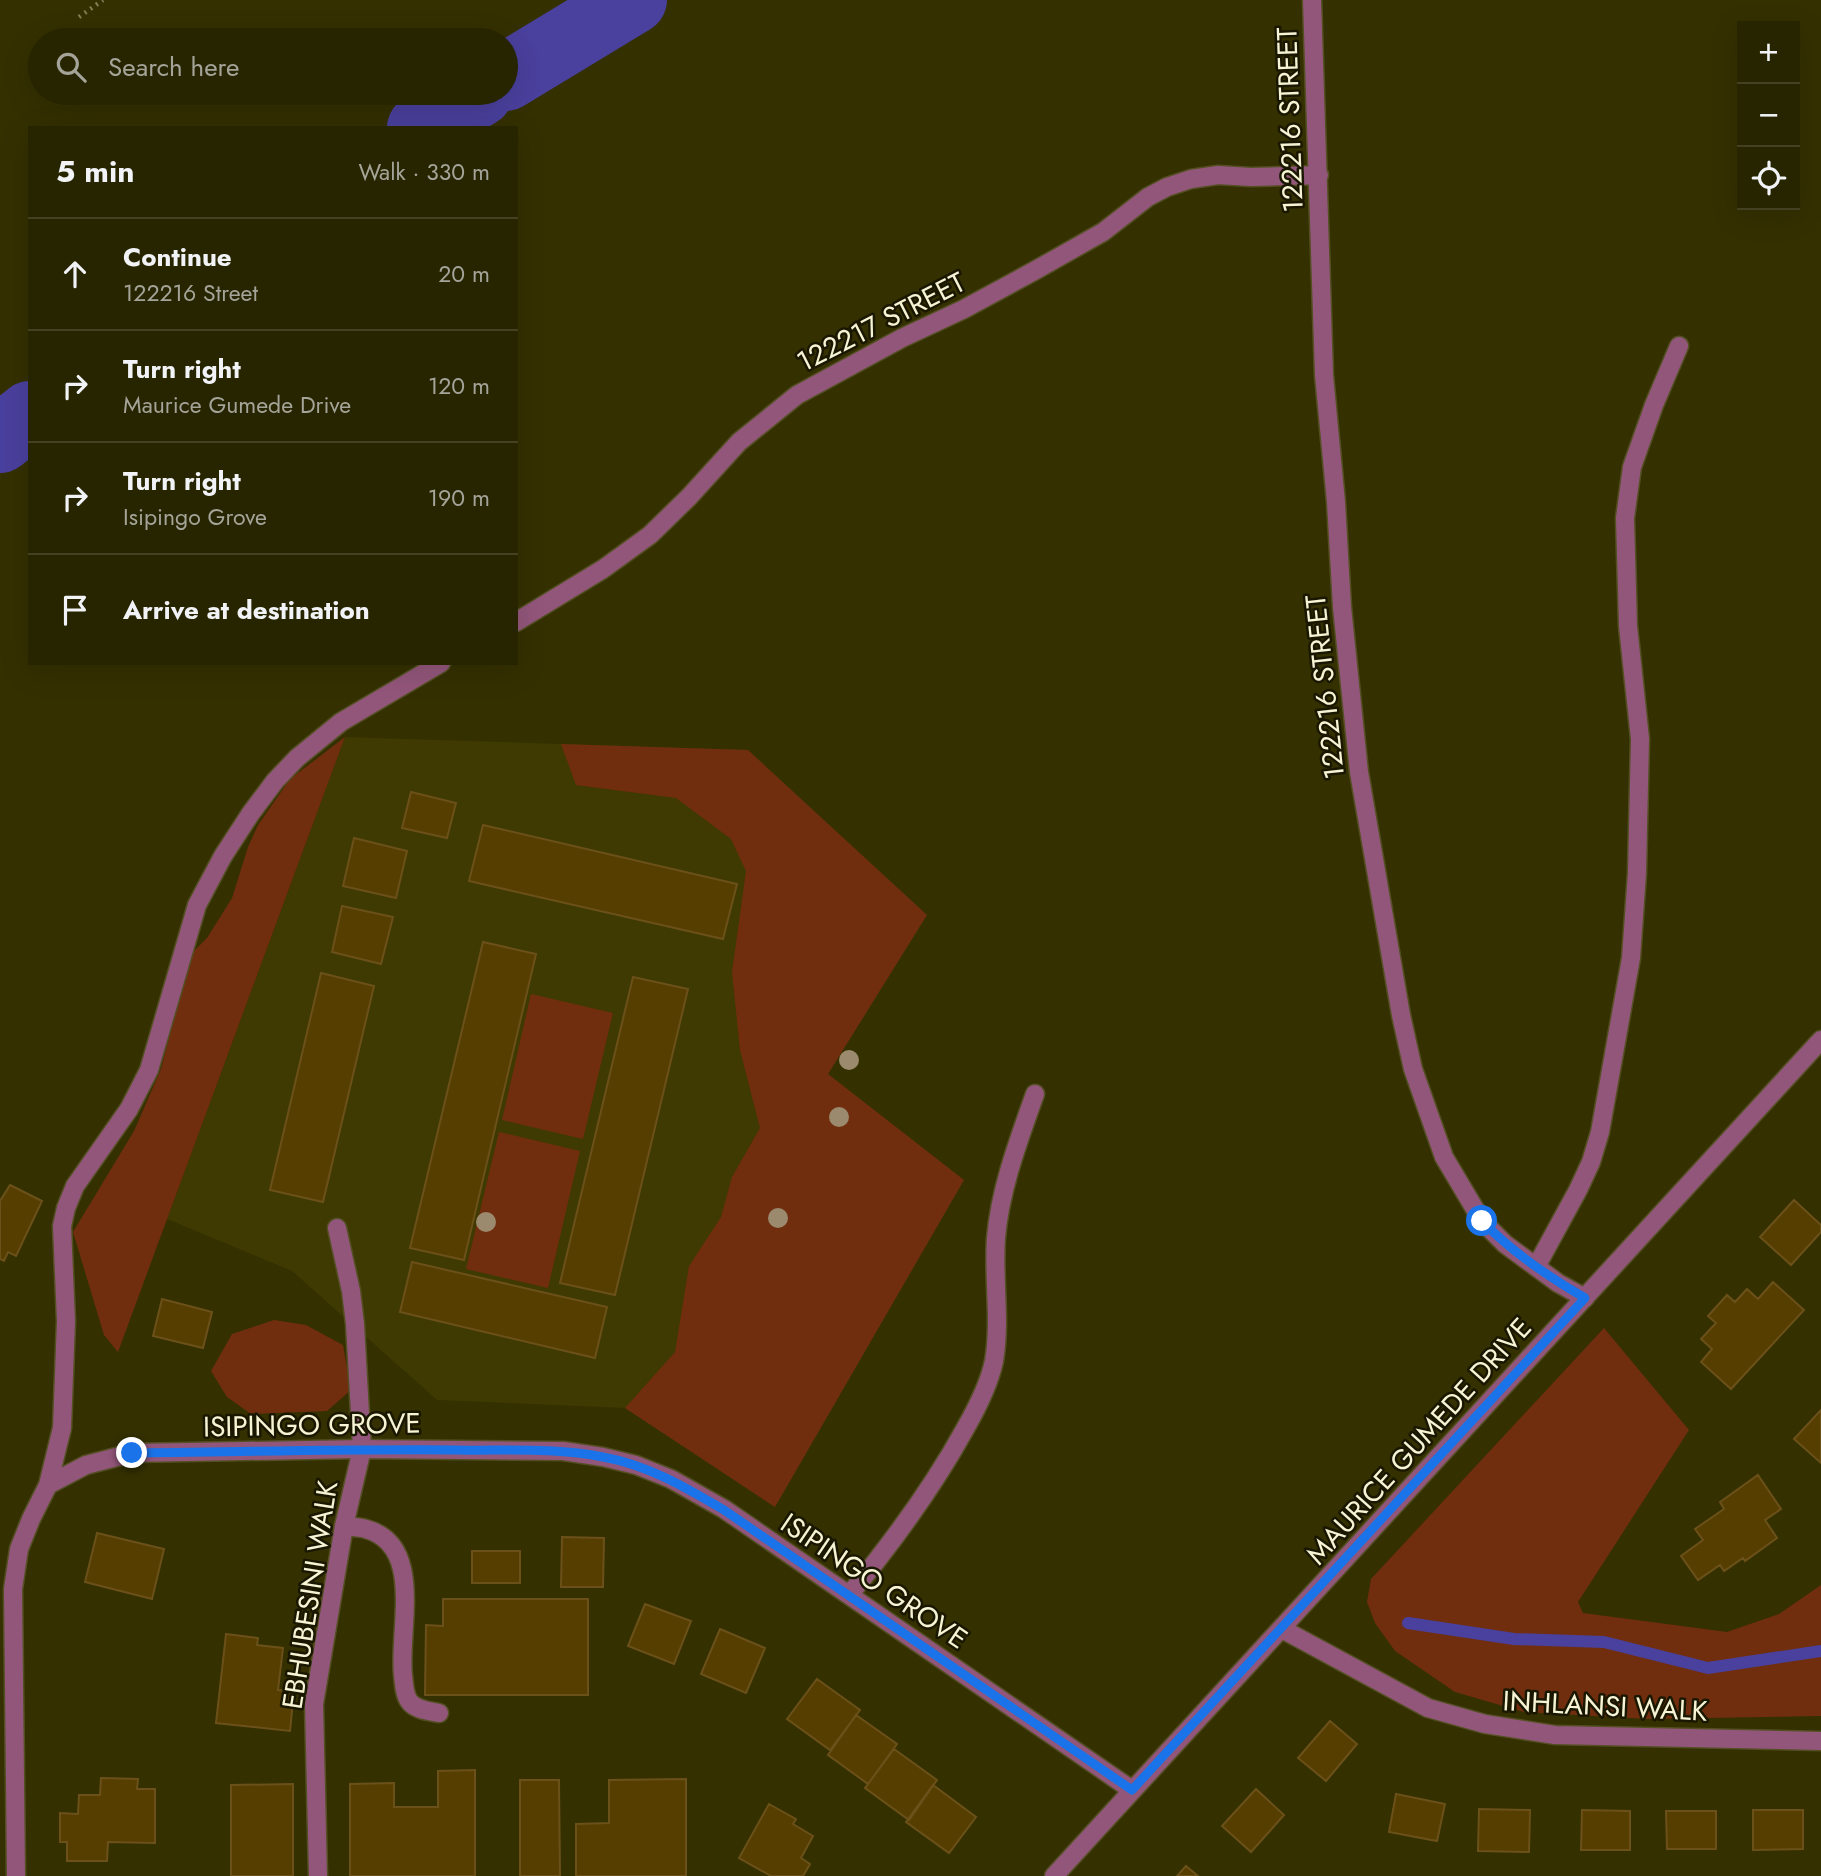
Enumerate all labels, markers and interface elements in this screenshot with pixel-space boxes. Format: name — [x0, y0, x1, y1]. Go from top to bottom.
map controls — [1737, 21, 1800, 210]
button: + — [1737, 21, 1800, 84]
street label: 122216 STREET — [1266, 27, 1314, 213]
search box — [28, 28, 518, 105]
icon: search — [52, 48, 90, 86]
text: Search here — [108, 48, 240, 86]
button: − — [1737, 84, 1800, 147]
button: locate — [1737, 147, 1800, 210]
text: 5 min — [56, 150, 134, 193]
text: Walk · 330 m — [359, 155, 490, 189]
text: Continue — [123, 238, 232, 276]
icon: ahead — [56, 255, 94, 293]
text: 20 m — [438, 257, 490, 291]
street label: 122217 STREET — [790, 262, 972, 382]
text: 122216 Street — [123, 276, 258, 310]
text: Turn right — [123, 350, 241, 388]
icon: right — [56, 367, 94, 405]
text: 120 m — [428, 369, 490, 403]
text: Maurice Gumede Drive — [123, 388, 351, 422]
text: Turn right — [123, 462, 241, 500]
icon: right — [56, 479, 94, 517]
text: 190 m — [428, 481, 490, 515]
text: Isipingo Grove — [123, 500, 267, 534]
icon: arrive — [56, 591, 94, 629]
text: Arrive at destination — [123, 591, 370, 629]
street label: 122216 STREET — [1295, 593, 1355, 781]
route start — [1466, 1205, 1497, 1236]
street label: MAURICE GUMEDE DRIVE — [1297, 1308, 1541, 1574]
street label: ISIPINGO GROVE — [203, 1403, 421, 1447]
route end — [116, 1437, 147, 1468]
street label: EBHUBESINI WALK — [272, 1478, 348, 1712]
street label: ISIPINGO GROVE — [772, 1503, 976, 1659]
street label: INHLANSI WALK — [1502, 1680, 1708, 1732]

